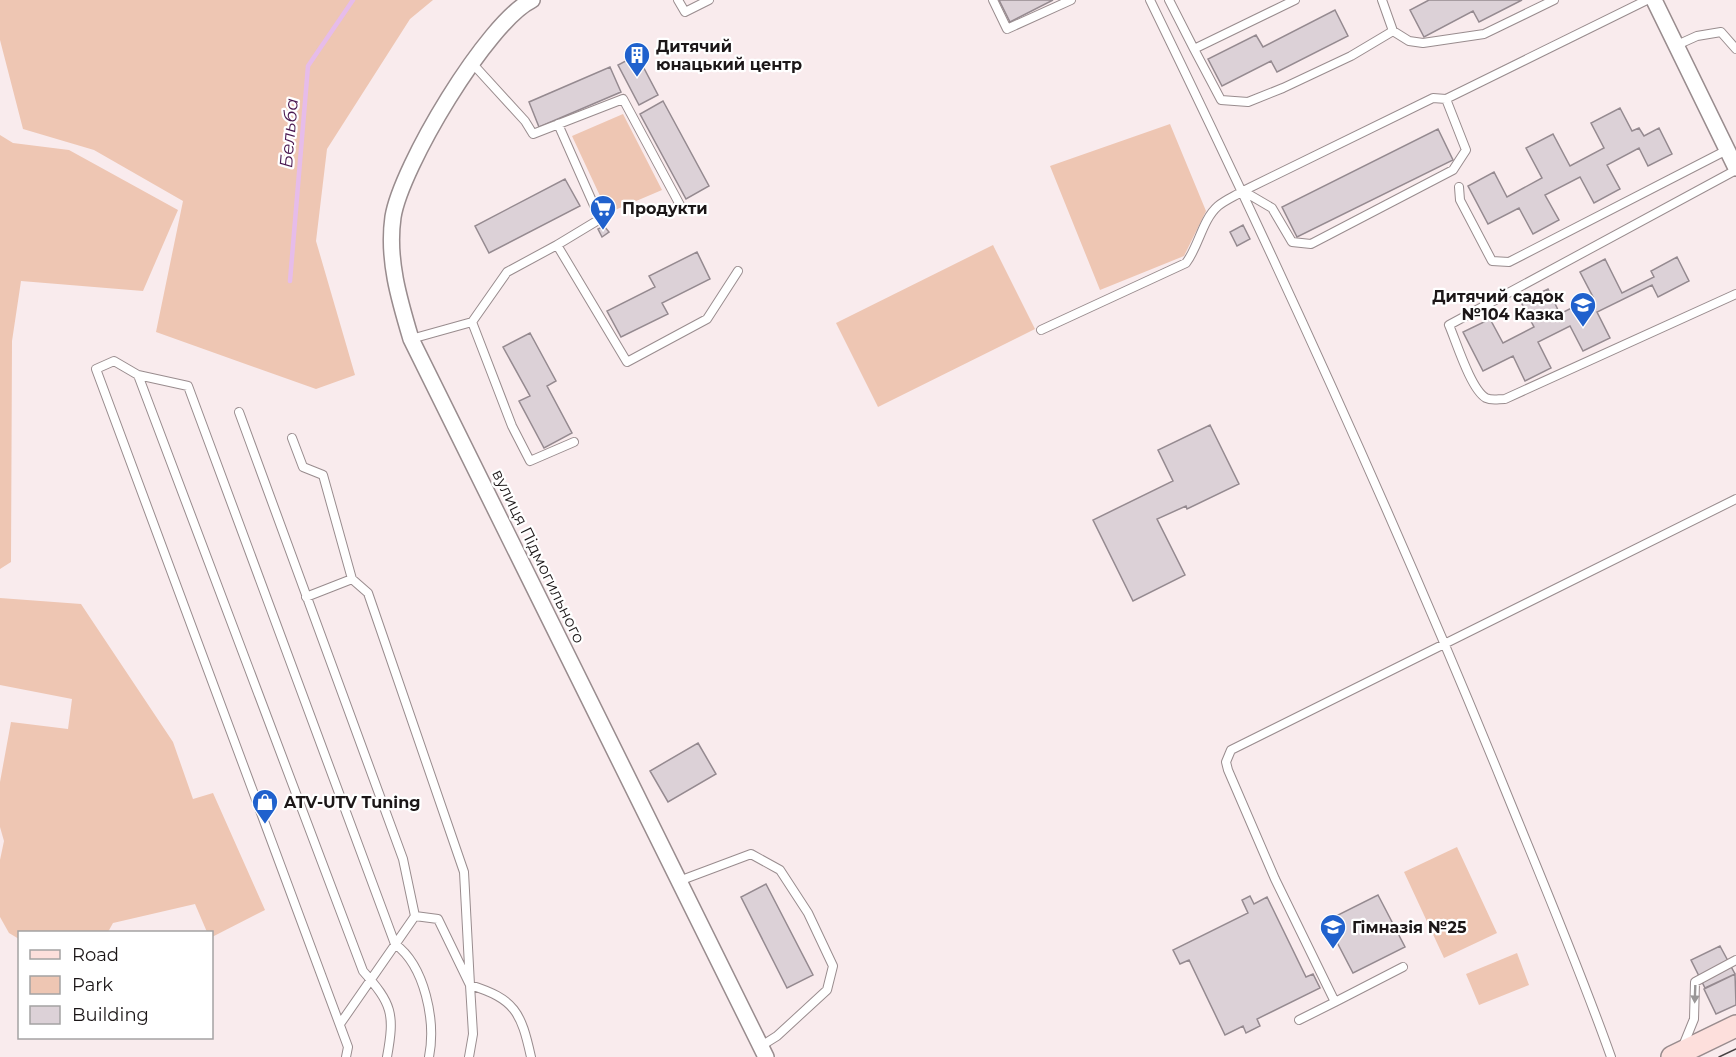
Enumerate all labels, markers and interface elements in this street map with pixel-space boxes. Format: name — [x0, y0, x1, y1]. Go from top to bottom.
place label: Дитячий юнацький центр — [656, 37, 802, 74]
building icon: Дитячий юнацький центр — [622, 40, 652, 78]
water label: Бельба — [275, 97, 303, 169]
supermarket icon: Продукти — [588, 193, 618, 231]
place label: Продукти — [622, 199, 708, 218]
place label: Дитячий садок №104 Казка — [1432, 287, 1565, 324]
school or university icon: Дитячий садок №104 Казка — [1568, 290, 1598, 328]
street label: вулиця Підмогильного — [488, 466, 589, 646]
shop icon: ATV-UTV Tuning — [250, 787, 280, 825]
place label: ATV-UTV Tuning — [283, 793, 420, 812]
school or university icon: Гімназія №25 — [1318, 912, 1348, 950]
place label: Гімназія №25 — [1352, 918, 1467, 937]
legend — [18, 931, 213, 1039]
text: Road — [72, 944, 119, 966]
text: Park — [72, 974, 113, 996]
one-way arrow — [1690, 984, 1699, 1003]
text: Building — [72, 1004, 149, 1026]

